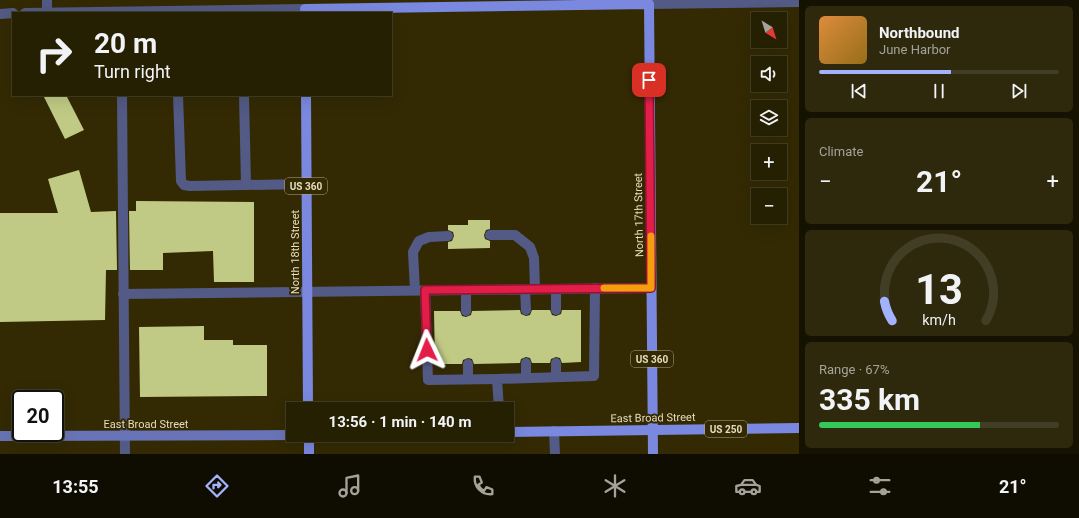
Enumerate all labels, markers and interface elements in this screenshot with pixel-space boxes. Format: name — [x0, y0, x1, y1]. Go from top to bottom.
north arrow — [751, 12, 787, 48]
map controls — [751, 12, 787, 224]
text: Northbound — [879, 24, 960, 42]
text: 20 m — [94, 27, 157, 60]
icon: right — [28, 28, 80, 80]
text: June Harbor — [879, 42, 951, 57]
button: sound — [751, 56, 787, 92]
text: Turn right — [94, 61, 171, 82]
pin — [632, 63, 666, 97]
icon: arrive — [638, 69, 660, 91]
icon: previous — [848, 80, 870, 102]
icon: pause — [928, 80, 950, 102]
icon: next — [1008, 80, 1030, 102]
button: layers — [751, 100, 787, 136]
button: + — [751, 144, 787, 180]
text: Climate — [819, 144, 863, 159]
text: 21° — [916, 164, 962, 199]
text: − — [819, 169, 832, 194]
text: + — [1047, 169, 1059, 194]
street label: North 17th Street — [632, 172, 646, 257]
road number: US 360 — [285, 178, 327, 194]
button: − — [751, 188, 787, 224]
street label: North 18th Street — [289, 209, 302, 294]
text: 13 — [915, 265, 963, 314]
text: km/h — [922, 312, 956, 328]
position arrow — [406, 329, 448, 371]
road number: US 360 — [631, 351, 673, 367]
text: Range · 67% — [819, 362, 889, 377]
text: 335 km — [819, 382, 920, 417]
speed limit sign: 20 — [12, 390, 64, 442]
street label: East Broad Street — [610, 411, 696, 425]
text: 13:56 · 1 min · 140 m — [329, 413, 471, 431]
street label: East Broad Street — [104, 418, 189, 431]
road number: US 250 — [705, 421, 747, 437]
icon: directions — [203, 472, 231, 500]
icon: music — [336, 472, 364, 500]
icon: phone — [469, 472, 497, 500]
icon: climate — [601, 472, 629, 500]
icon: car — [734, 472, 762, 500]
icon: filters — [866, 472, 894, 500]
text: 13:55 — [52, 476, 99, 497]
text: 21° — [999, 476, 1027, 497]

